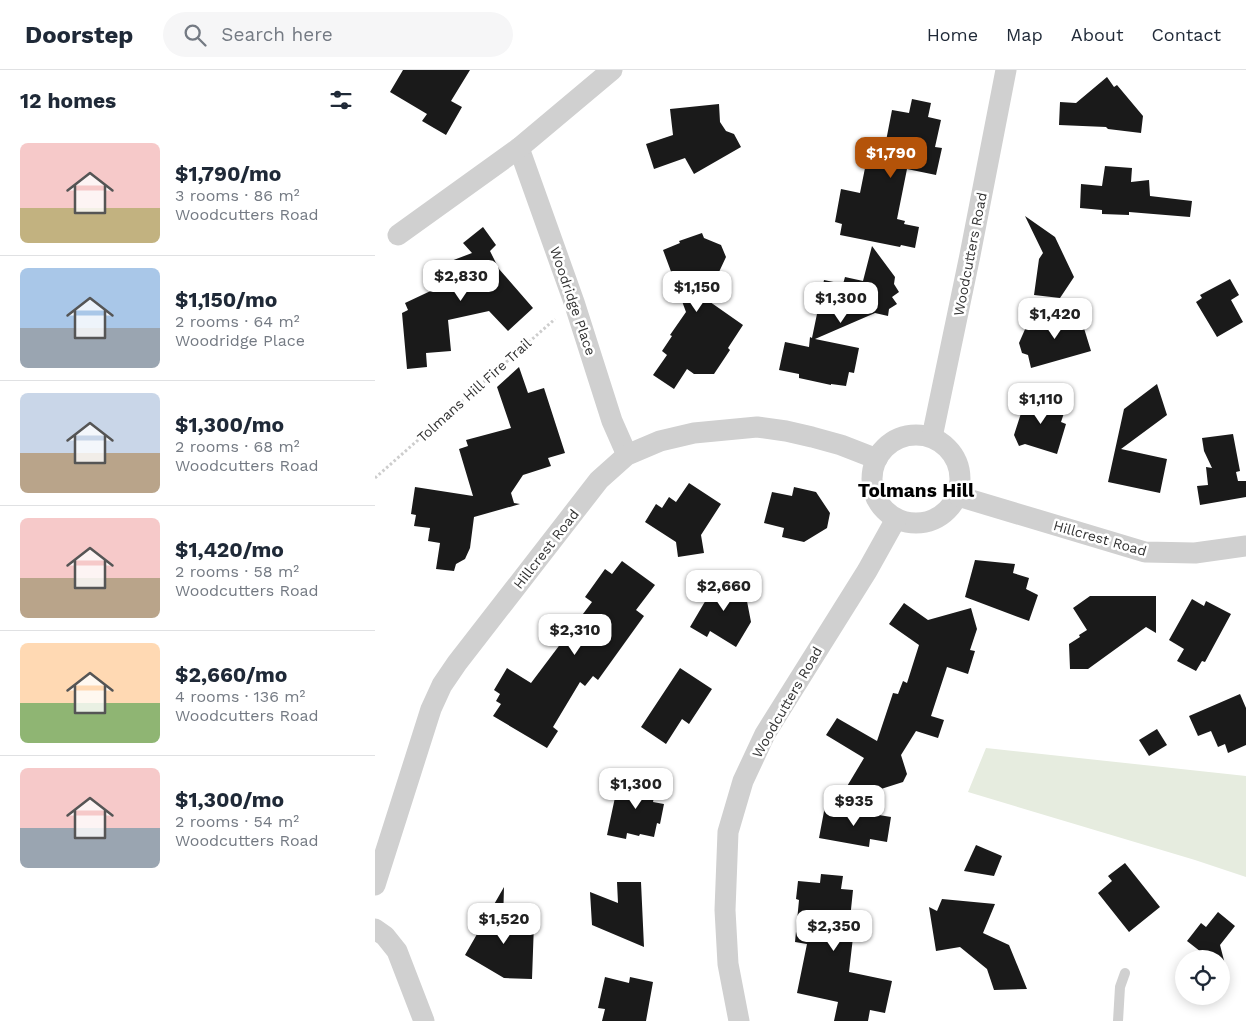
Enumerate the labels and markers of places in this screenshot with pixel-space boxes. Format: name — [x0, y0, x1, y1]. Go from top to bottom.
pin: $1,790 — [850, 136, 932, 179]
pin: $2,830 — [420, 260, 502, 302]
pin: $1,150 — [656, 270, 738, 313]
pin: $1,300 — [800, 282, 882, 324]
pin: $1,420 — [1014, 298, 1096, 340]
pin: $1,110 — [1000, 382, 1082, 425]
pin: $2,660 — [683, 570, 765, 612]
pin: $2,310 — [534, 614, 616, 656]
pin: $1,300 — [595, 768, 677, 810]
pin: $935 — [824, 784, 884, 827]
pin: $1,520 — [463, 902, 545, 945]
pin: $2,350 — [793, 910, 875, 952]

